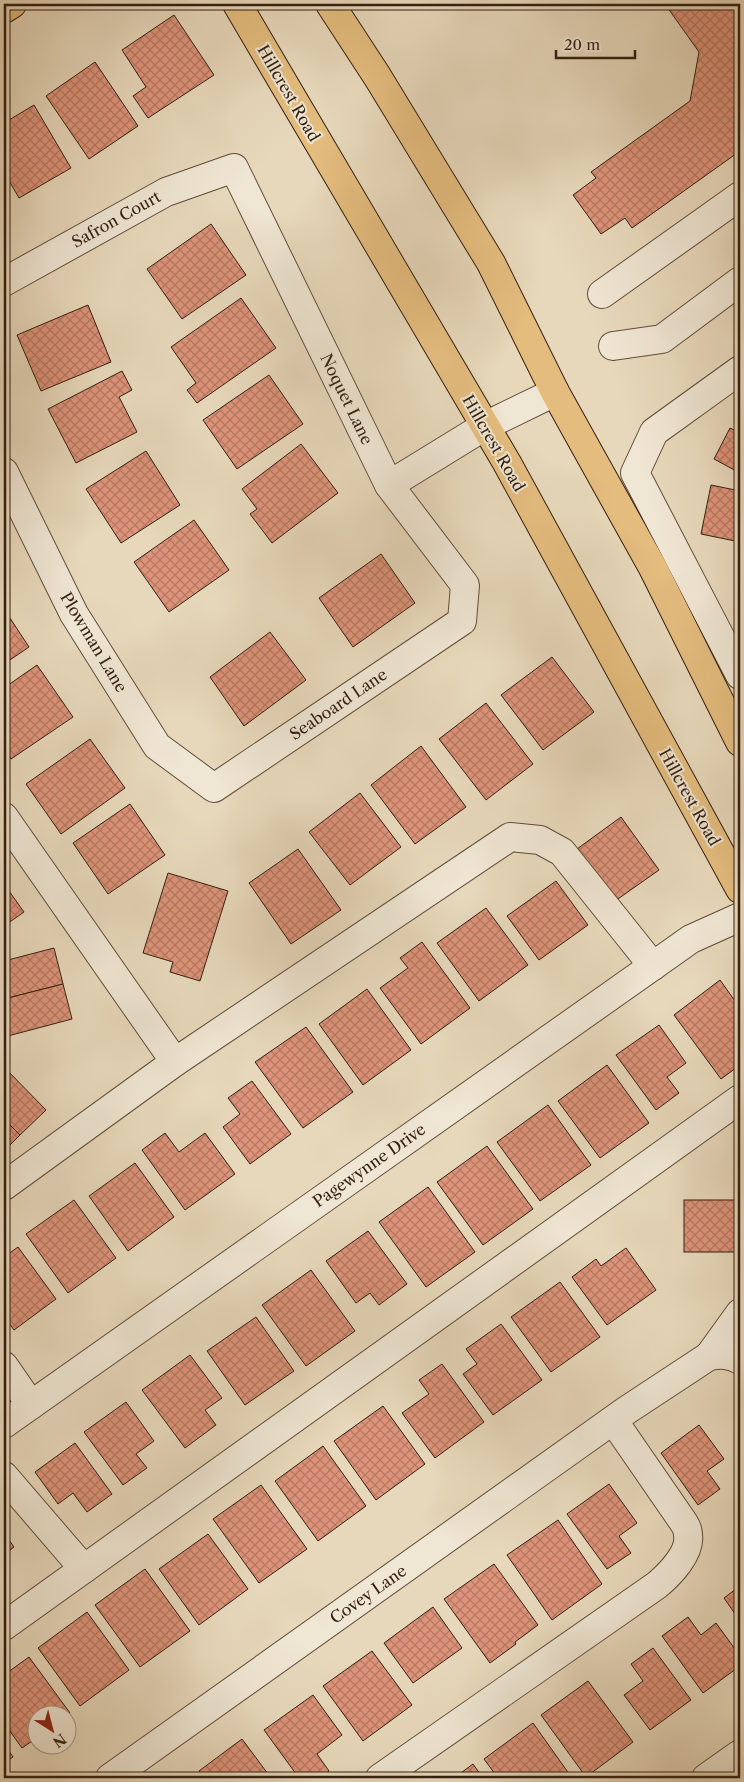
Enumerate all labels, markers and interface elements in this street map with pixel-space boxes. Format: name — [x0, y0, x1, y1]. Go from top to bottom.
scale bar — [556, 28, 635, 60]
text: 20 m — [564, 35, 600, 54]
street label: Hillcrest Road — [253, 41, 325, 145]
street label: Safron Court — [68, 186, 164, 252]
street label: Noquet Lane — [316, 350, 378, 448]
street label: Hillcrest Road — [458, 391, 530, 495]
street label: Plowman Lane — [56, 588, 132, 696]
street label: Seaboard Lane — [285, 664, 391, 744]
street label: Hillcrest Road — [655, 745, 725, 849]
street label: Pagewynne Drive — [309, 1119, 429, 1211]
street label: Covey Lane — [326, 1560, 410, 1628]
north arrow — [28, 1704, 78, 1754]
text: N — [49, 1730, 70, 1751]

